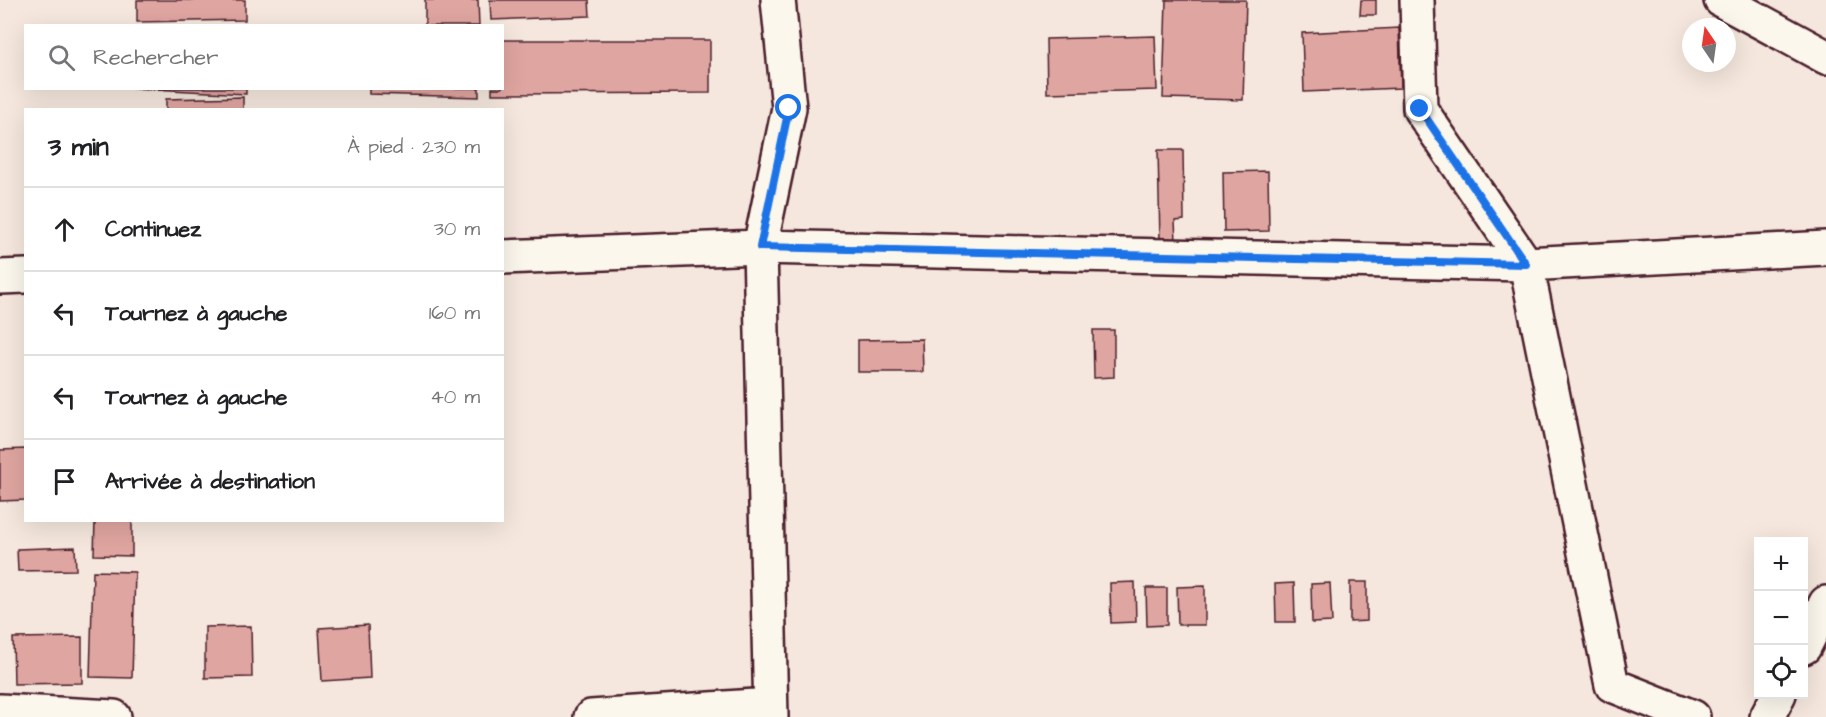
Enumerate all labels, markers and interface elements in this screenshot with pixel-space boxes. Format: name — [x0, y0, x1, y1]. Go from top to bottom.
north arrow — [1682, 18, 1736, 72]
search box — [24, 24, 504, 90]
icon: search — [45, 41, 78, 74]
text: Rechercher — [93, 42, 218, 73]
route start — [775, 94, 801, 120]
route end — [1406, 95, 1432, 121]
text: 3 min — [48, 129, 109, 165]
text: À pied · 230 m — [347, 133, 480, 161]
icon: ahead — [48, 213, 81, 246]
text: Continuez — [105, 214, 201, 245]
text: 30 m — [434, 215, 480, 243]
icon: left — [48, 297, 81, 330]
text: Tournez à gauche — [105, 298, 287, 329]
text: 160 m — [429, 299, 480, 327]
icon: left — [48, 381, 81, 414]
text: Tournez à gauche — [105, 382, 287, 413]
text: 40 m — [430, 383, 480, 411]
icon: arrive — [48, 465, 81, 498]
text: Arrivée à destination — [105, 466, 315, 497]
map controls — [1754, 537, 1808, 699]
button: + — [1754, 537, 1808, 591]
button: − — [1754, 591, 1808, 645]
button: locate — [1754, 645, 1808, 699]

